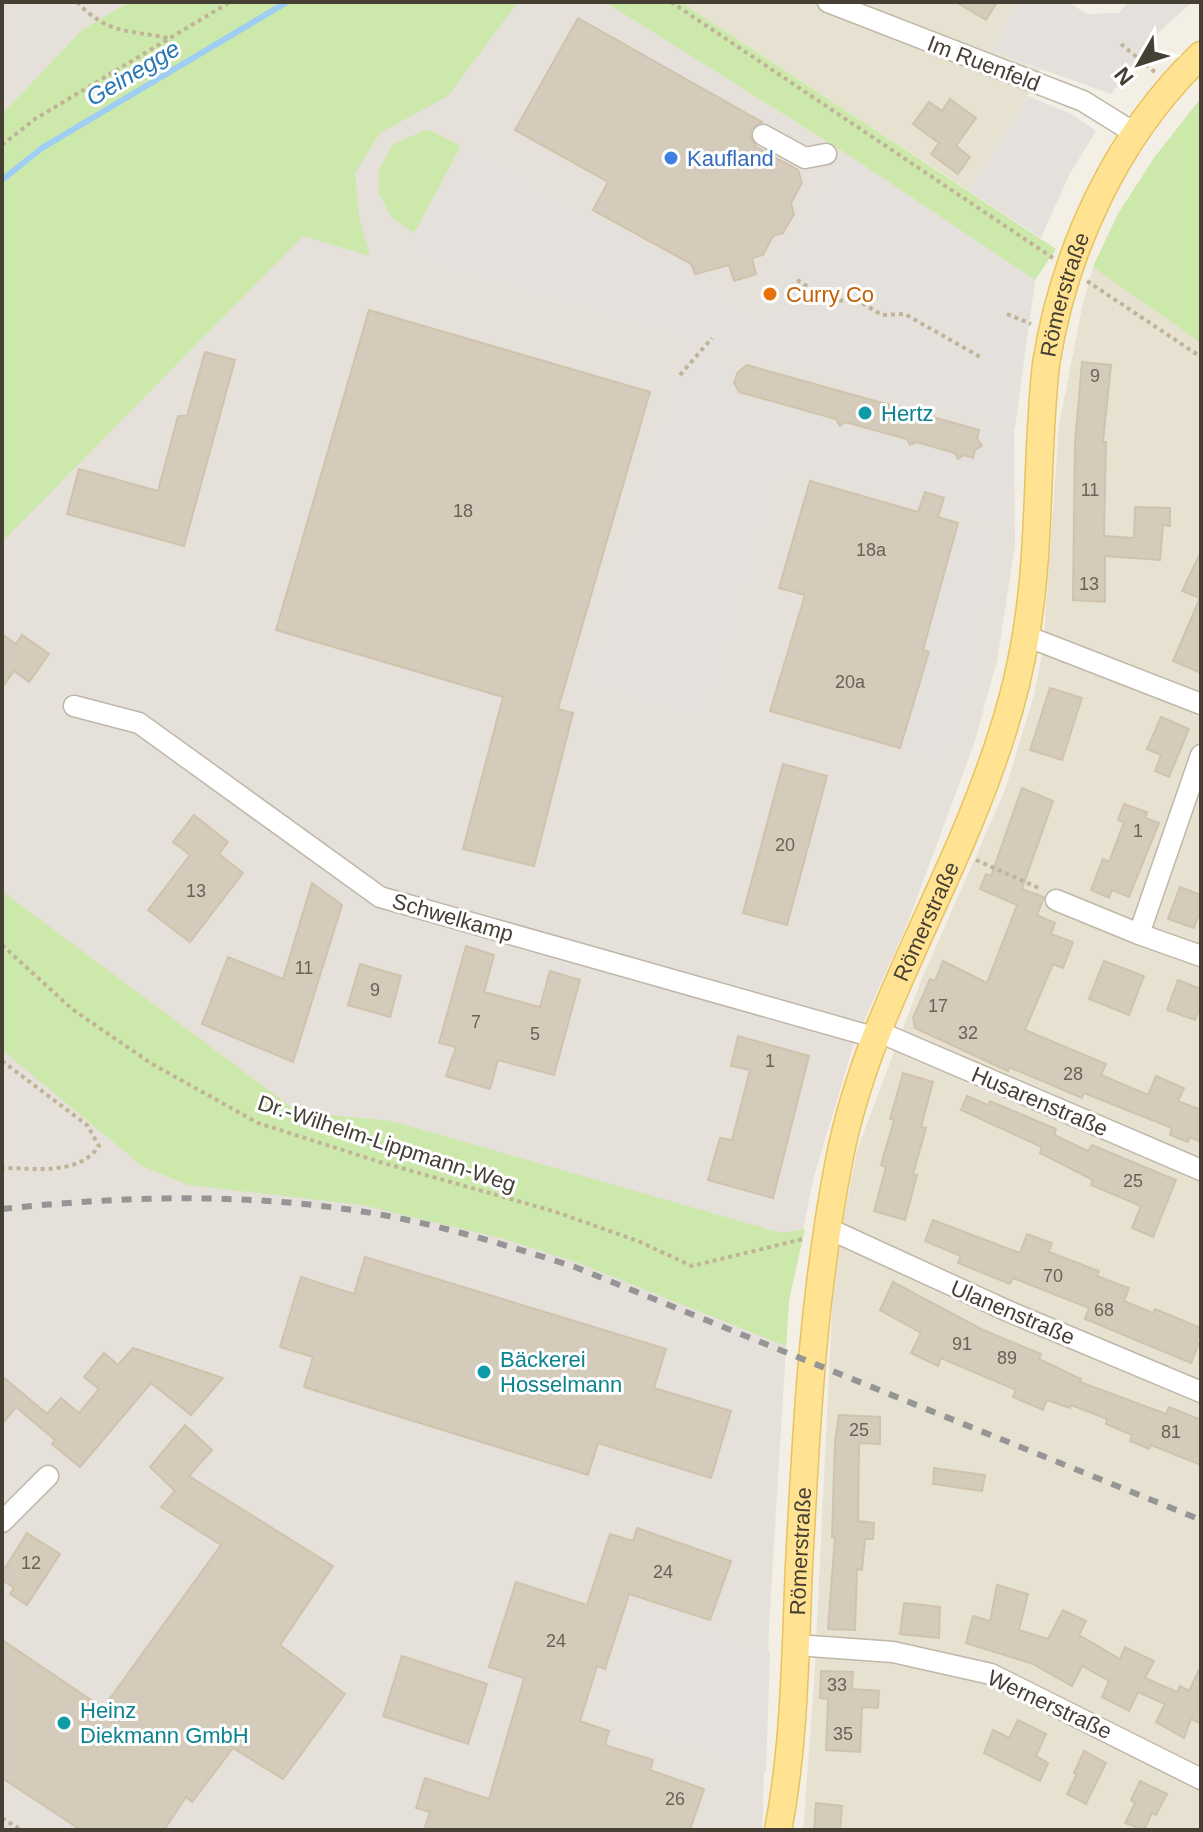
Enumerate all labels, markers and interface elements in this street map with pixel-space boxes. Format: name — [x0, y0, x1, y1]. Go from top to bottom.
north arrow — [1099, 24, 1179, 104]
street label: Im Ruenfeld — [924, 31, 1044, 96]
water label: Geinegge — [81, 34, 184, 111]
text: N — [1109, 62, 1139, 90]
place label: Kaufland — [687, 146, 774, 171]
marker: Kaufland — [662, 149, 680, 167]
street label: Römerstraße — [1035, 229, 1094, 359]
place label: Curry Co — [786, 282, 874, 307]
marker: Curry Co — [761, 285, 779, 303]
house number: 9 — [1090, 366, 1100, 386]
place label: Hertz — [881, 401, 934, 426]
marker: Hertz — [856, 404, 874, 422]
house number: 11 — [1081, 480, 1099, 500]
house number: 18 — [453, 501, 473, 521]
house number: 18a — [856, 540, 887, 560]
house number: 13 — [1079, 574, 1099, 594]
house number: 20a — [835, 672, 866, 692]
house number: 1 — [1133, 821, 1143, 841]
house number: 20 — [775, 835, 795, 855]
street label: Römerstraße — [888, 858, 964, 985]
house number: 13 — [186, 881, 206, 901]
street label: Schwelkamp — [389, 888, 516, 947]
house number: 11 — [295, 958, 313, 978]
house number: 9 — [370, 980, 380, 1000]
house number: 17 — [928, 996, 948, 1016]
house number: 7 — [471, 1012, 481, 1032]
house number: 32 — [958, 1023, 978, 1043]
house number: 5 — [530, 1024, 540, 1044]
house number: 1 — [765, 1051, 775, 1071]
street label: Husarenstraße — [968, 1062, 1112, 1141]
house number: 28 — [1063, 1064, 1083, 1084]
street label: Dr.-Wilhelm-Lippmann-Weg — [255, 1090, 519, 1197]
house number: 25 — [1123, 1171, 1143, 1191]
house number: 70 — [1043, 1266, 1063, 1286]
street label: Ulanenstraße — [947, 1275, 1078, 1350]
house number: 68 — [1094, 1300, 1114, 1320]
house number: 91 — [952, 1334, 972, 1354]
place label: Bäckerei Hosselmann — [500, 1347, 622, 1397]
house number: 89 — [997, 1348, 1017, 1368]
marker: Bäckerei Hosselmann — [475, 1363, 493, 1381]
house number: 25 — [849, 1420, 869, 1440]
house number: 81 — [1161, 1422, 1181, 1442]
street label: Römerstraße — [785, 1486, 816, 1616]
house number: 12 — [21, 1553, 41, 1573]
house number: 24 — [653, 1562, 673, 1582]
house number: 24 — [546, 1631, 566, 1651]
street label: Wernerstraße — [984, 1665, 1116, 1744]
house number: 33 — [827, 1675, 847, 1695]
place label: Heinz Diekmann GmbH — [80, 1698, 249, 1748]
marker: Heinz Diekmann GmbH — [55, 1714, 73, 1732]
house number: 35 — [833, 1724, 853, 1744]
house number: 26 — [665, 1789, 685, 1809]

